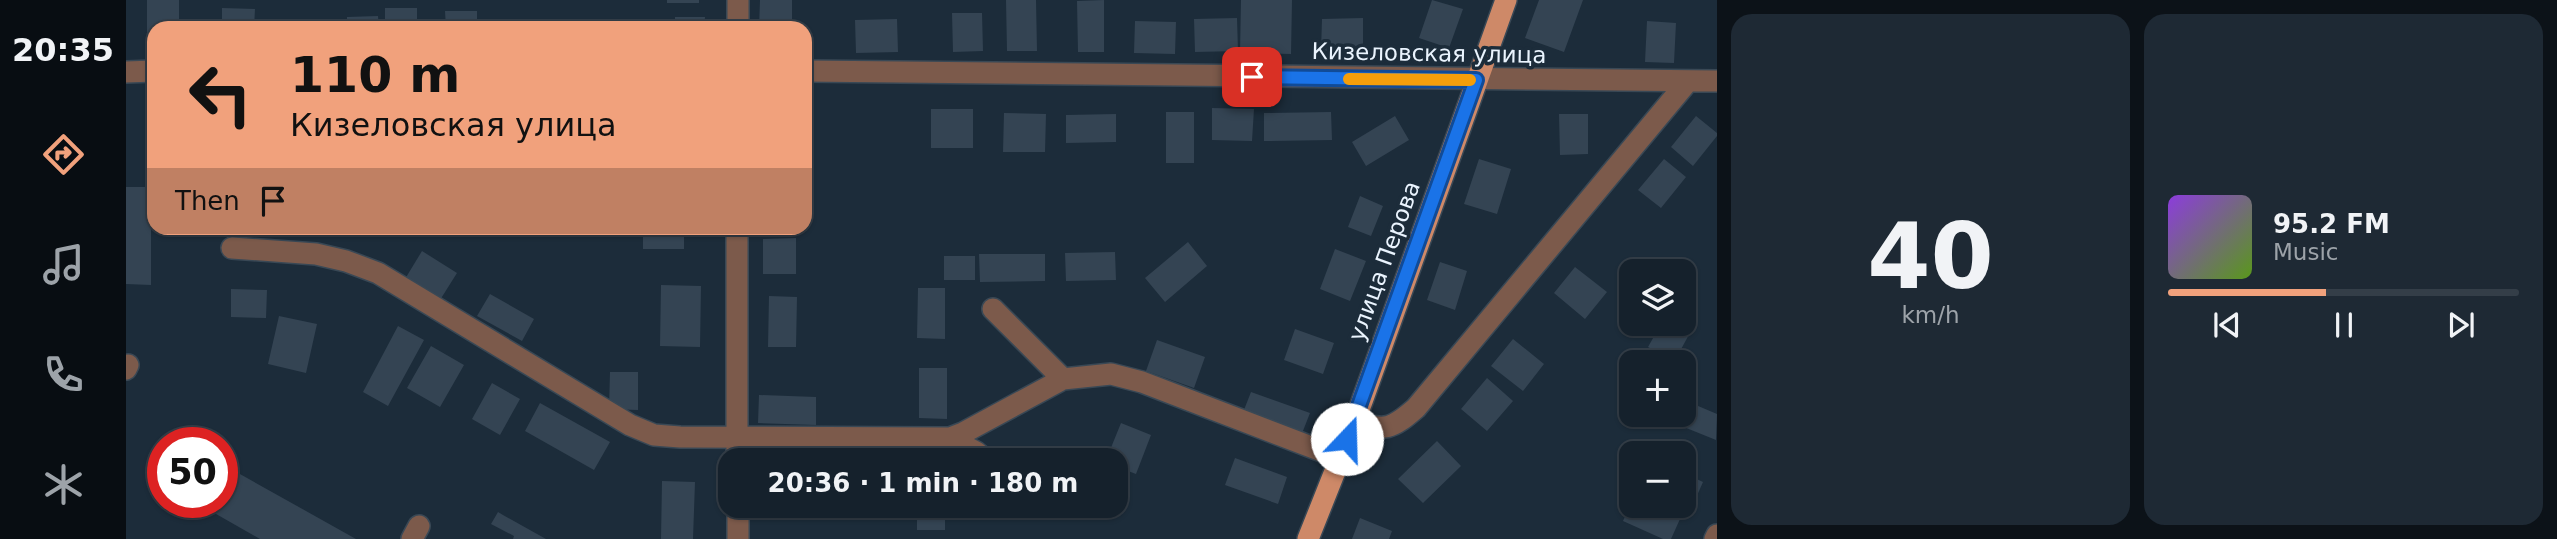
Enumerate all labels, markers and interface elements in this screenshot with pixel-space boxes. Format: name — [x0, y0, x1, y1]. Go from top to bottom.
text: 20:35 — [12, 31, 114, 69]
street label: Кизеловская улица — [1311, 38, 1547, 68]
text: 110 m — [290, 47, 460, 104]
pin — [1222, 47, 1282, 107]
icon: left — [175, 49, 266, 140]
icon: arrive — [1233, 58, 1271, 96]
text: Кизеловская улица — [290, 106, 617, 144]
icon: directions — [39, 130, 88, 179]
street label: улица Перова — [1343, 178, 1425, 344]
icon: arrive — [254, 182, 292, 220]
text: Then — [175, 186, 240, 216]
text: 40 — [1867, 204, 1994, 309]
text: 95.2 FM — [2273, 209, 2390, 239]
text: Music — [2273, 239, 2338, 265]
icon: music — [39, 240, 88, 289]
map controls — [1619, 259, 1696, 518]
button: layers — [1619, 259, 1696, 336]
text: km/h — [1901, 302, 1960, 328]
icon: previous — [2208, 306, 2246, 344]
icon: pause — [2325, 306, 2363, 344]
icon: next — [2442, 306, 2480, 344]
icon: phone — [39, 350, 88, 399]
button: + — [1619, 350, 1696, 427]
position arrow — [1310, 402, 1384, 476]
speed limit sign: 50 — [147, 427, 238, 518]
button: − — [1619, 441, 1696, 518]
icon: climate — [39, 460, 88, 509]
text: 20:36 · 1 min · 180 m — [768, 468, 1078, 498]

